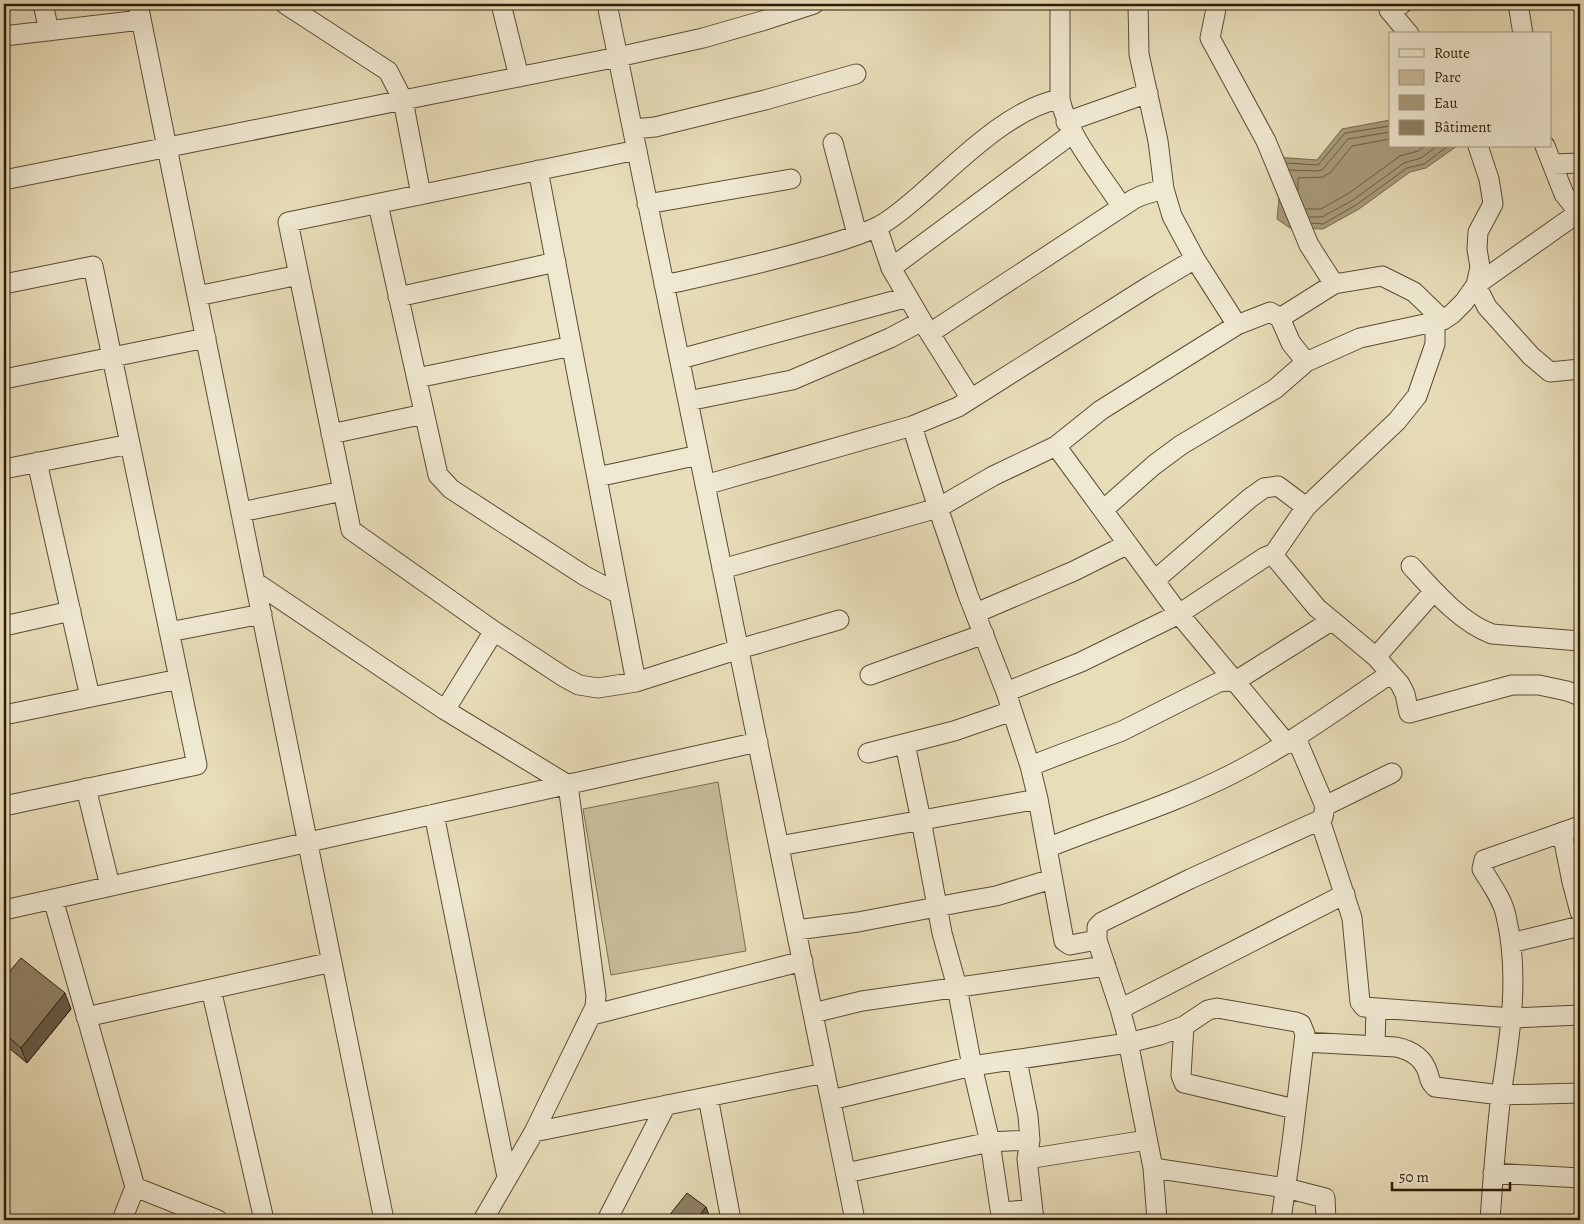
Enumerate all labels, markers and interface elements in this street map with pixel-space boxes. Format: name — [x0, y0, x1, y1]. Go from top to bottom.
legend — [1389, 32, 1552, 148]
text: Route — [1434, 43, 1470, 63]
text: Parc — [1434, 67, 1461, 87]
text: Eau — [1434, 93, 1459, 113]
text: Bâtiment — [1434, 117, 1492, 137]
scale bar — [1392, 1159, 1509, 1191]
text: 50 m — [1399, 1167, 1429, 1187]

